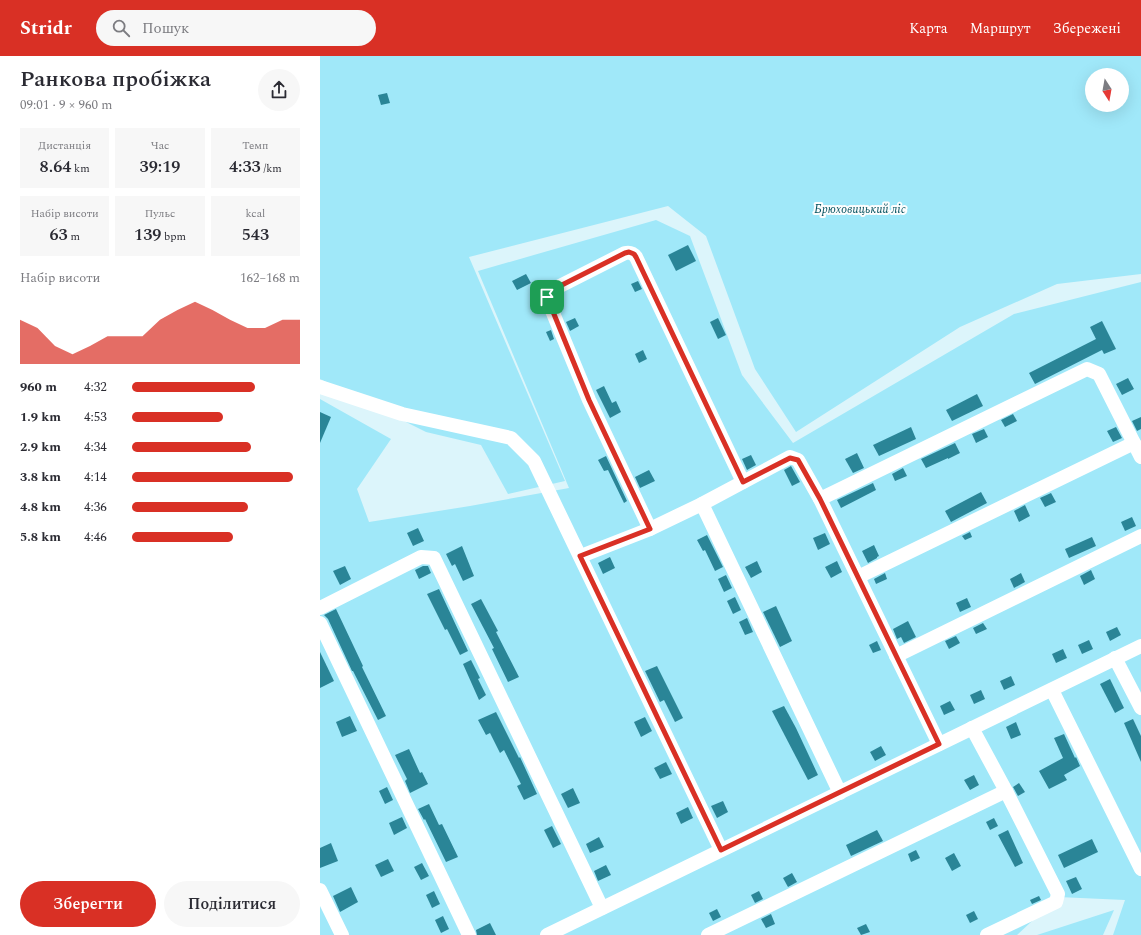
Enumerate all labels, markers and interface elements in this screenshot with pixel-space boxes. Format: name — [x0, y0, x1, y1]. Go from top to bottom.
search box — [96, 10, 376, 46]
text: Stridr — [20, 14, 72, 43]
icon: search — [110, 17, 132, 39]
text: Пошук — [142, 17, 189, 40]
text: Карта — [909, 18, 948, 39]
text: Маршрут — [970, 18, 1031, 39]
text: Збережені — [1053, 18, 1121, 39]
text: Ранкова пробіжка — [20, 63, 211, 96]
north arrow — [1085, 68, 1129, 112]
map controls — [1085, 68, 1129, 112]
button: share — [258, 69, 300, 111]
text: 09:01 · 9 × 960 m — [20, 95, 112, 115]
text: Дистанція — [38, 137, 91, 154]
text: Час — [151, 137, 169, 154]
text: Темп — [242, 137, 268, 154]
text: 8.64 — [40, 154, 71, 180]
text: 39:19 — [140, 154, 180, 180]
text: 4:33 — [229, 154, 261, 180]
text: km — [71, 160, 90, 177]
text: /km — [261, 160, 282, 177]
park label: Брюховицький ліс — [814, 200, 906, 219]
text: Набір висоти — [31, 205, 99, 222]
text: Пульс — [145, 205, 175, 222]
text: kcal — [245, 205, 265, 222]
text: 63 — [49, 222, 68, 248]
text: 139 — [134, 222, 161, 248]
text: 543 — [242, 222, 269, 248]
text: m — [68, 228, 80, 245]
text: bpm — [161, 228, 186, 245]
text: Набір висоти — [20, 268, 100, 288]
text: 162–168 m — [240, 268, 300, 288]
pin — [530, 280, 564, 314]
icon: arrive — [536, 286, 558, 308]
text: 960 m — [20, 377, 57, 397]
text: 4:32 — [84, 377, 107, 397]
text: 1.9 km — [20, 407, 61, 427]
text: 4:53 — [84, 407, 107, 427]
text: 2.9 km — [20, 437, 61, 457]
text: 4:34 — [84, 437, 107, 457]
text: 3.8 km — [20, 467, 61, 487]
text: 4:14 — [84, 467, 107, 487]
text: 4.8 km — [20, 497, 61, 517]
text: 4:36 — [84, 497, 107, 517]
text: 5.8 km — [20, 527, 61, 547]
text: 4:46 — [84, 527, 107, 547]
button: Зберегти — [20, 881, 156, 927]
button: Поділитися — [164, 881, 300, 927]

